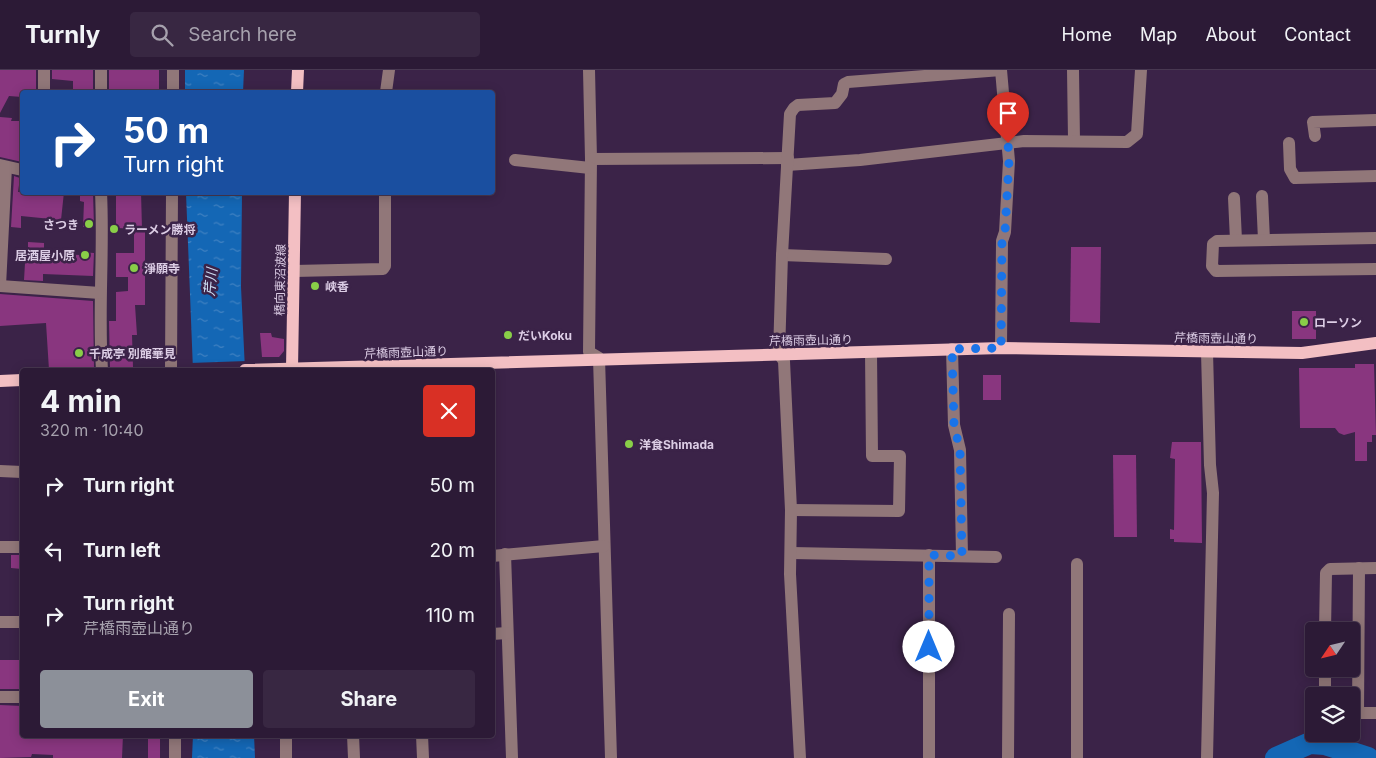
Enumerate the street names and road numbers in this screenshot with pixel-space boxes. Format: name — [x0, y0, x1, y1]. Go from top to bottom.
street label: 橋向東沼波線 — [272, 244, 288, 316]
street label: 芹橋雨壺山通り — [1174, 330, 1258, 346]
street label: 芹橋雨壺山通り — [769, 332, 853, 348]
street label: 芹橋雨壺山通り — [364, 343, 448, 361]

